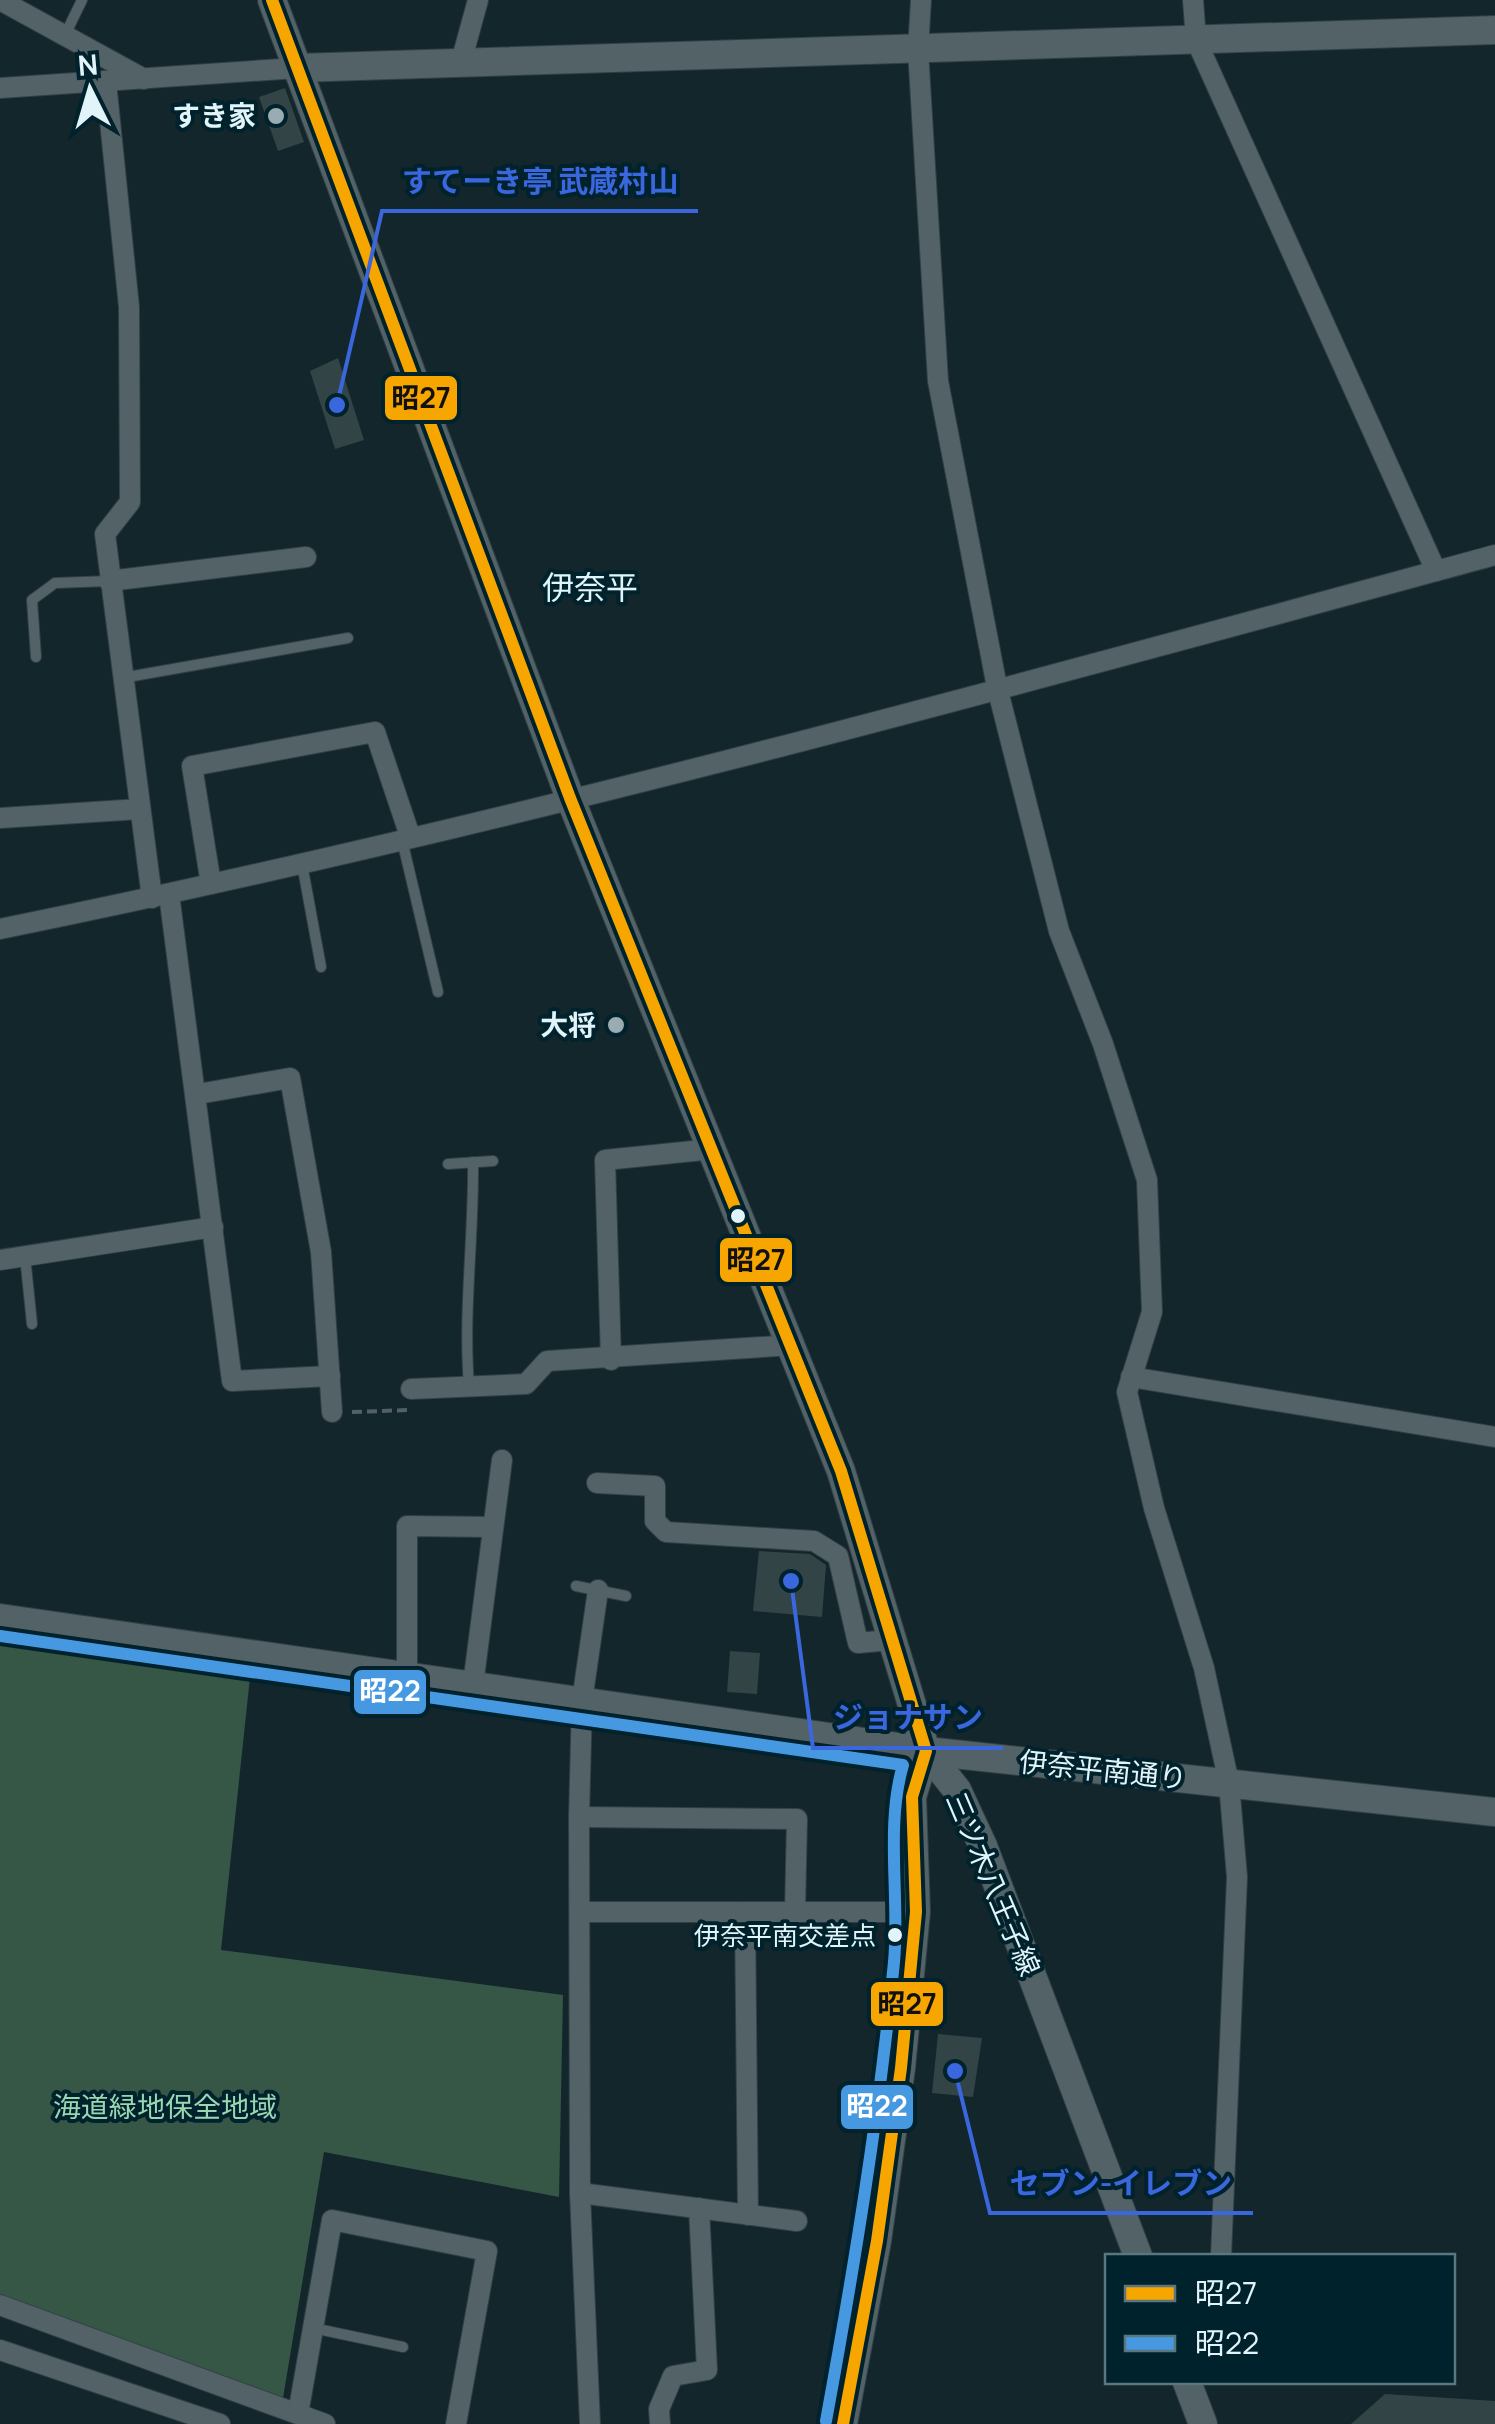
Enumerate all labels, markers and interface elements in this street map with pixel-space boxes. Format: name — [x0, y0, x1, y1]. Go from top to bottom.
north arrow — [40, 40, 140, 140]
text: N — [76, 44, 99, 84]
place label: すき家 — [172, 96, 256, 134]
marker: すき家 — [265, 105, 287, 127]
callout: すてーき亭 武蔵村山 — [382, 151, 698, 211]
text: すてーき亭 武蔵村山 — [402, 160, 678, 201]
line badge: 昭27 — [383, 374, 459, 422]
text: 昭27 — [391, 378, 451, 416]
district label: 伊奈平 — [542, 565, 638, 609]
place label: 大将 — [540, 1005, 596, 1043]
marker: 大将 — [605, 1014, 627, 1036]
unlabelled marker — [728, 1206, 748, 1226]
line badge: 昭27 — [718, 1236, 794, 1284]
text: 昭27 — [726, 1240, 786, 1278]
line badge: 昭22 — [352, 1668, 428, 1716]
text: 昭22 — [359, 1671, 421, 1709]
callout: ジョナサン — [813, 1688, 1003, 1748]
text: ジョナサン — [833, 1696, 983, 1737]
street label: 伊奈平南通り — [1018, 1741, 1189, 1797]
street label: 三ツ木八王子線 — [938, 1786, 1050, 1981]
place label: 伊奈平南交差点 — [694, 1917, 876, 1953]
marker: 伊奈平南交差点 — [885, 1925, 905, 1945]
line badge: 昭27 — [869, 1980, 945, 2028]
text: 昭27 — [877, 1984, 937, 2022]
line badge: 昭22 — [839, 2083, 915, 2131]
text: 昭22 — [846, 2086, 908, 2124]
park label: 海道緑地保全地域 — [53, 2087, 277, 2125]
callout: セブン-イレブン — [990, 2153, 1253, 2213]
text: セブン-イレブン — [1010, 2162, 1232, 2203]
legend — [1105, 2254, 1455, 2384]
text: 昭27 — [1195, 2272, 1257, 2313]
text: 昭22 — [1195, 2322, 1259, 2363]

